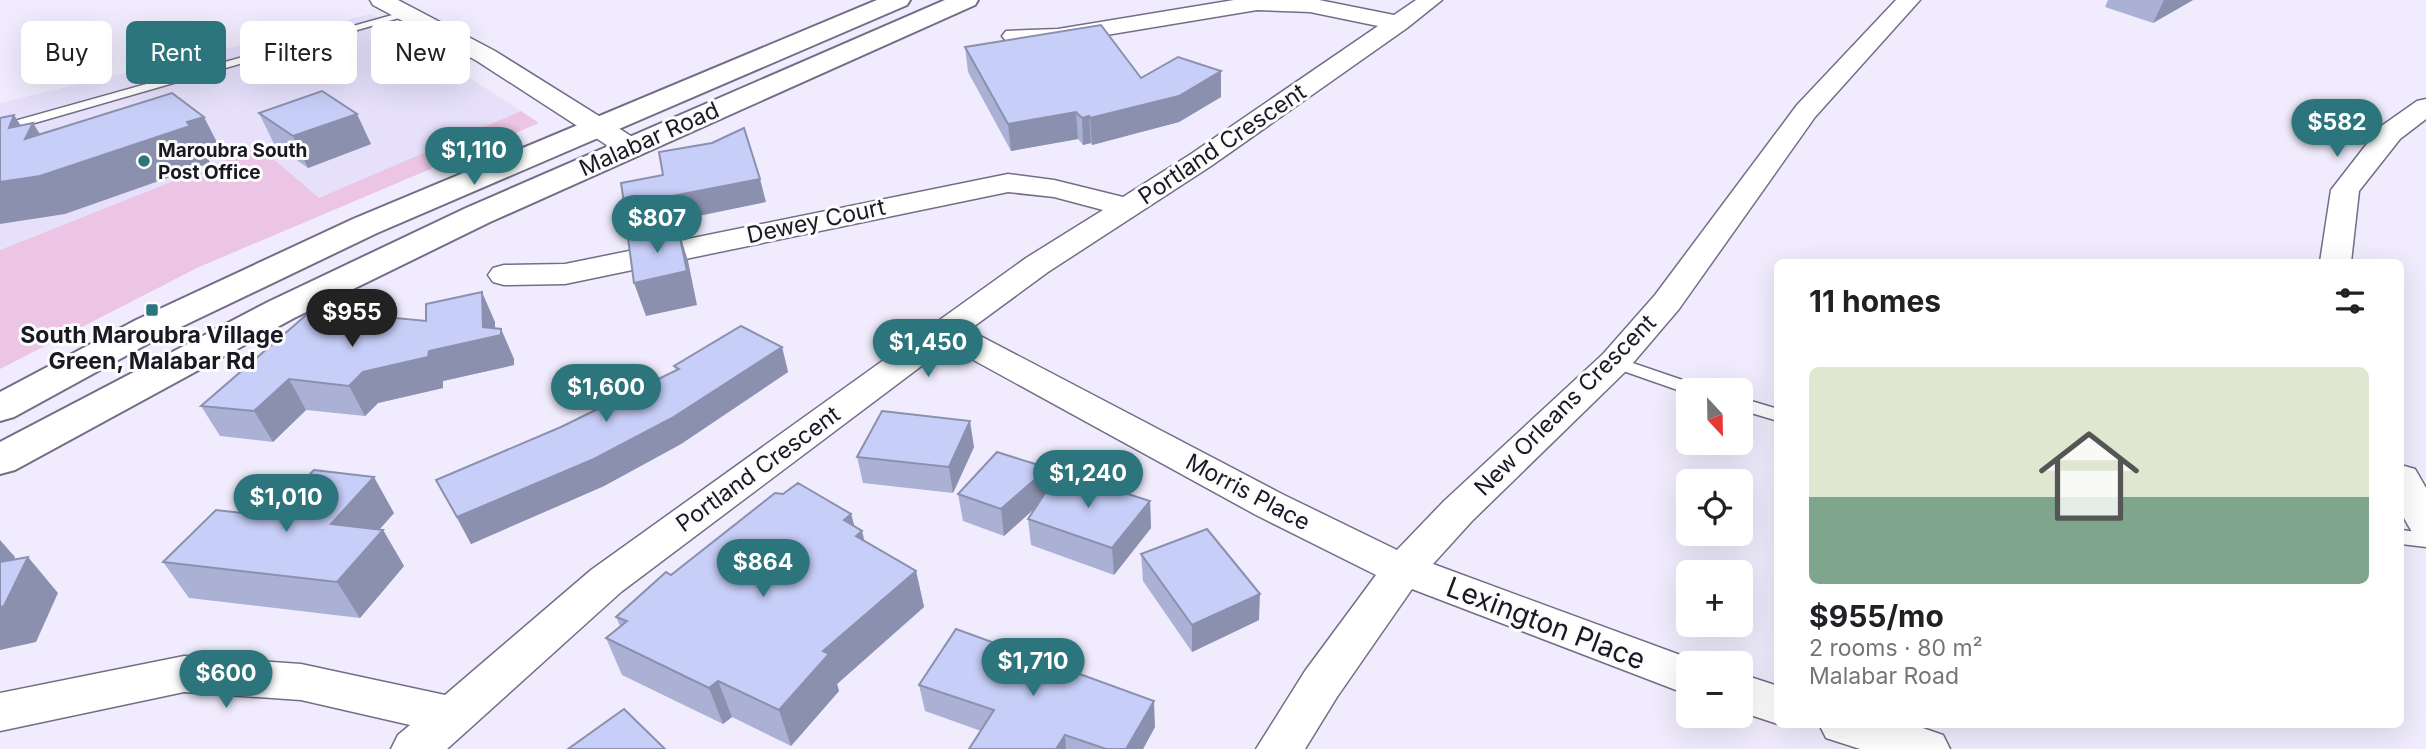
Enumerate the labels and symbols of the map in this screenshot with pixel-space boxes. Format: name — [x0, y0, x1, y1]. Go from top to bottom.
street label: Portland Crescent — [1133, 77, 1311, 210]
street label: Malabar Road — [575, 96, 723, 182]
pin: $582 — [2296, 100, 2378, 159]
pin: $1,110 — [417, 128, 531, 187]
place label: Maroubra South Post Office — [158, 139, 307, 184]
marker: Maroubra South Post Office — [136, 153, 152, 169]
street label: Dewey Court — [744, 193, 888, 249]
pin: $807 — [616, 196, 698, 255]
pin: $955 — [311, 290, 393, 349]
marker: South Maroubra Village Green, Malabar Rd — [144, 302, 160, 318]
street label: New Orleans Crescent — [1469, 308, 1662, 501]
pin: $1,450 — [871, 320, 985, 379]
place label: South Maroubra Village Green, Malabar Rd — [20, 321, 284, 375]
pin: $1,600 — [549, 364, 663, 424]
north arrow — [1676, 378, 1754, 455]
street label: Portland Crescent — [671, 400, 846, 538]
street label: Morris Place — [1181, 448, 1315, 536]
pin: $1,240 — [1031, 450, 1145, 510]
pin: $1,010 — [229, 475, 343, 534]
pin: $864 — [722, 540, 804, 599]
street label: Lexington Place — [1442, 569, 1650, 677]
pin: $1,710 — [976, 638, 1090, 698]
pin: $600 — [185, 650, 267, 710]

